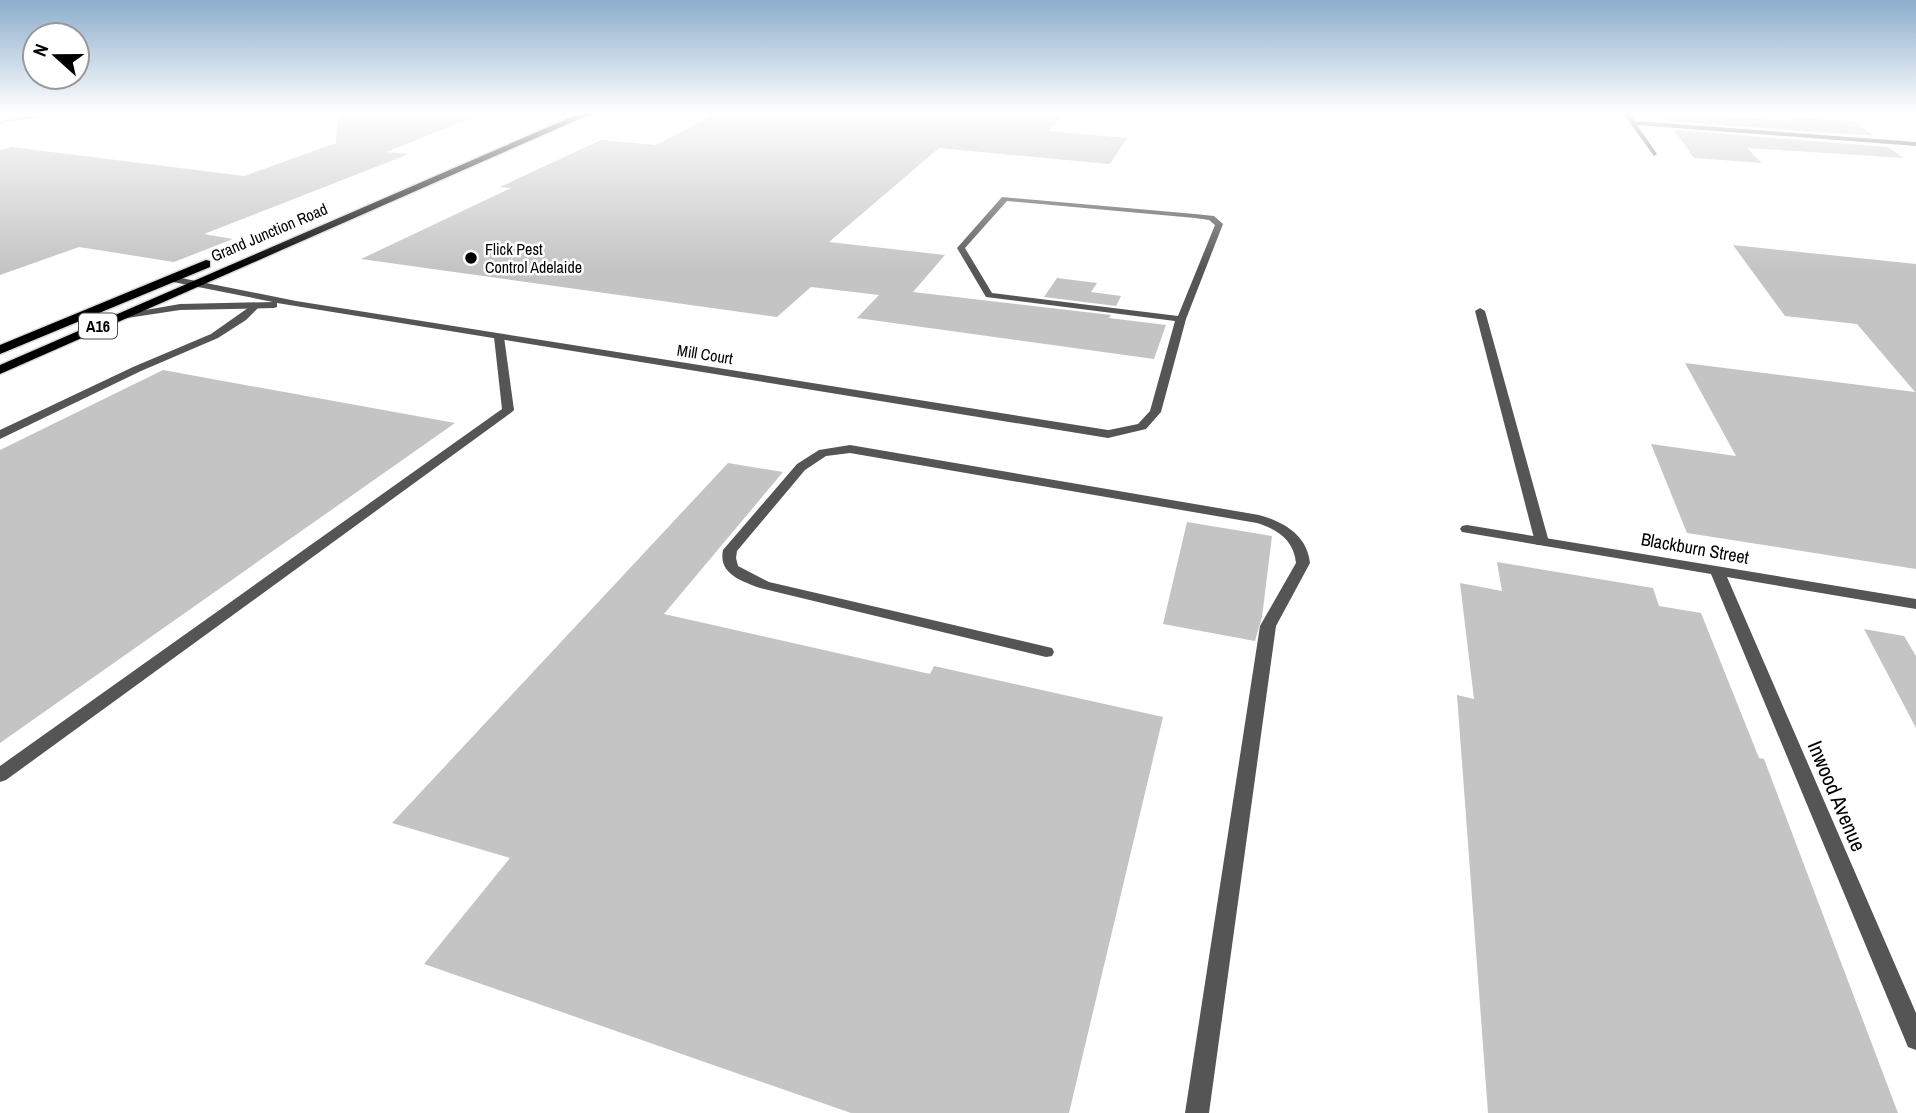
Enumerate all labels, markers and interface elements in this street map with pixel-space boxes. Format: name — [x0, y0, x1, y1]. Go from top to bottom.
north arrow — [21, 21, 91, 91]
text: N — [26, 40, 54, 60]
street label: Grand Junction Road — [207, 198, 331, 266]
place label: Flick Pest Control Adelaide — [485, 238, 582, 278]
marker: Flick Pest Control Adelaide — [463, 250, 479, 266]
road number: A16 — [79, 314, 117, 338]
street label: Mill Court — [676, 339, 735, 369]
street label: Blackburn Street — [1639, 526, 1751, 570]
street label: Inwood Avenue — [1801, 736, 1873, 856]

